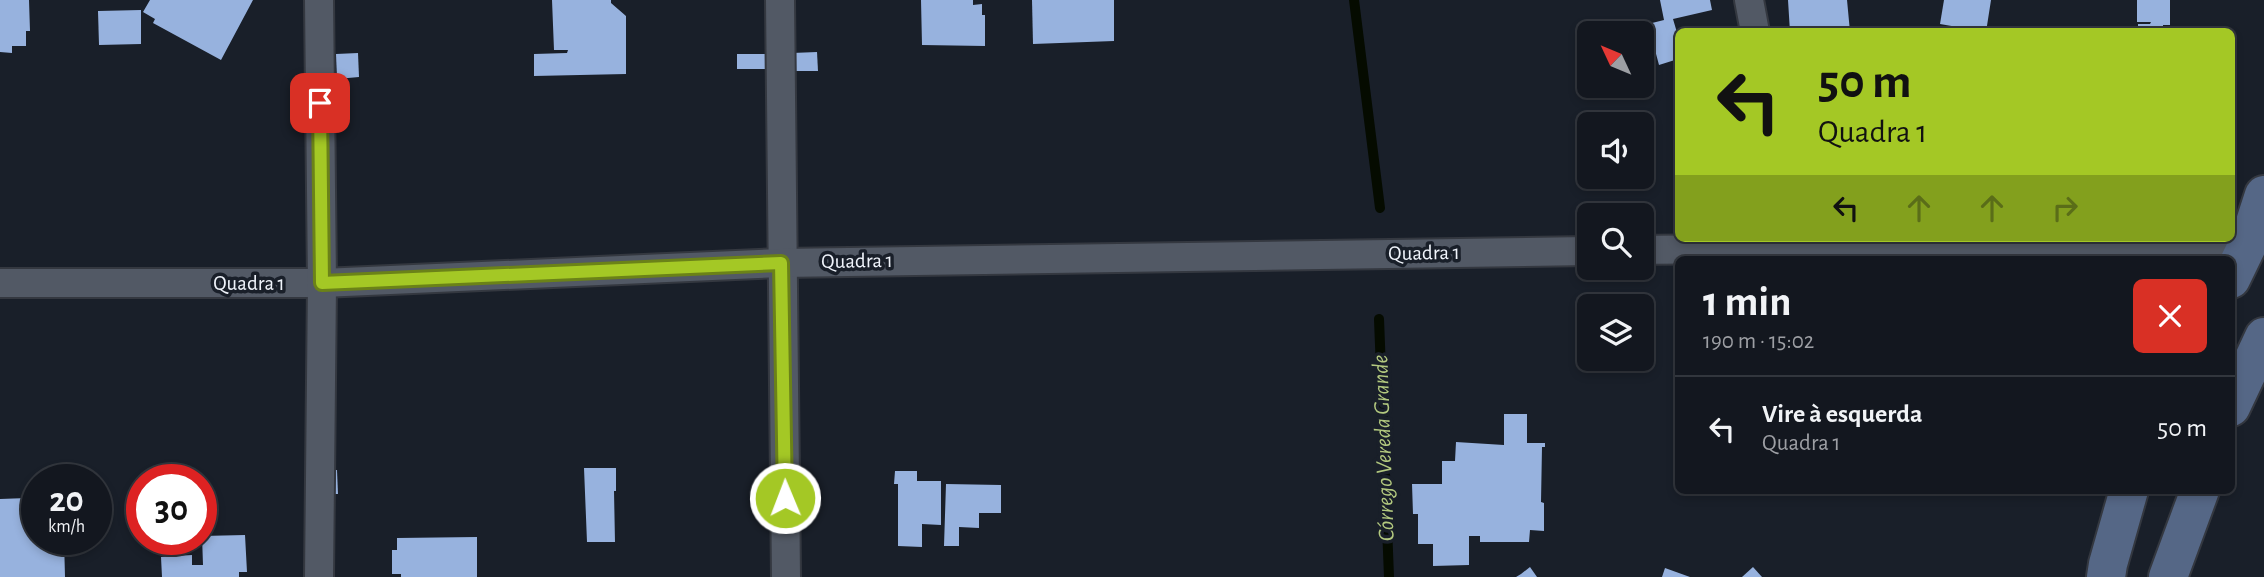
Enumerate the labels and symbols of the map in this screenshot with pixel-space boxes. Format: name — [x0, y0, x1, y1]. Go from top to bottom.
north arrow — [1577, 21, 1654, 98]
pin — [290, 73, 350, 133]
street label: Quadra 1 — [1388, 242, 1460, 264]
street label: Quadra 1 — [821, 250, 893, 272]
street label: Quadra 1 — [213, 273, 285, 294]
water label: Córrego Vereda Grande — [1369, 354, 1399, 542]
position arrow — [748, 461, 822, 535]
speed limit sign: 30 — [126, 464, 217, 555]

